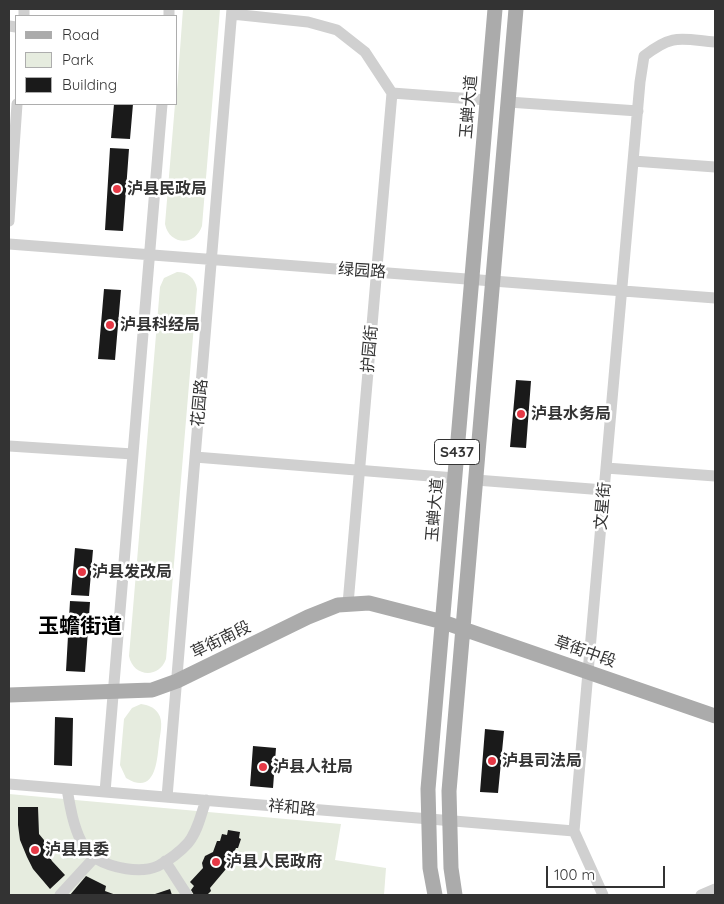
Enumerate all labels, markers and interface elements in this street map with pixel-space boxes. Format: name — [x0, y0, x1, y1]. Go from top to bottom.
legend — [15, 15, 178, 105]
text: Road — [62, 25, 99, 44]
text: Park — [62, 50, 94, 69]
street label: 玉蝉大道 — [457, 74, 481, 140]
text: Building — [62, 75, 117, 94]
place label: 泸县民政局 — [127, 179, 207, 199]
marker: 泸县民政局 — [111, 183, 123, 195]
street label: 绿园路 — [337, 260, 387, 282]
place label: 泸县科经局 — [120, 315, 200, 335]
marker: 泸县科经局 — [104, 319, 116, 331]
street label: 护园街 — [358, 324, 382, 374]
street label: 花园路 — [188, 378, 212, 428]
place label: 泸县水务局 — [531, 404, 611, 424]
marker: 泸县水务局 — [515, 408, 527, 420]
road number: S437 — [434, 440, 480, 464]
street label: 玉蝉大道 — [423, 477, 447, 543]
street label: 文星街 — [591, 481, 615, 531]
place label: 泸县发改局 — [92, 562, 172, 582]
marker: 泸县发改局 — [76, 566, 88, 578]
district label: 玉蟾街道 — [38, 614, 122, 640]
street label: 草街南段 — [188, 617, 254, 663]
street label: 草街中段 — [552, 633, 618, 671]
place label: 泸县司法局 — [502, 751, 582, 771]
marker: 泸县司法局 — [486, 755, 498, 767]
place label: 泸县人社局 — [273, 757, 353, 777]
marker: 泸县人社局 — [257, 761, 269, 773]
street label: 祥和路 — [267, 796, 317, 820]
place label: 泸县县委 — [45, 840, 109, 860]
marker: 泸县县委 — [29, 844, 41, 856]
place label: 泸县人民政府 — [226, 852, 322, 872]
marker: 泸县人民政府 — [210, 856, 222, 868]
scale bar — [549, 856, 668, 888]
text: 100 m — [554, 865, 595, 884]

